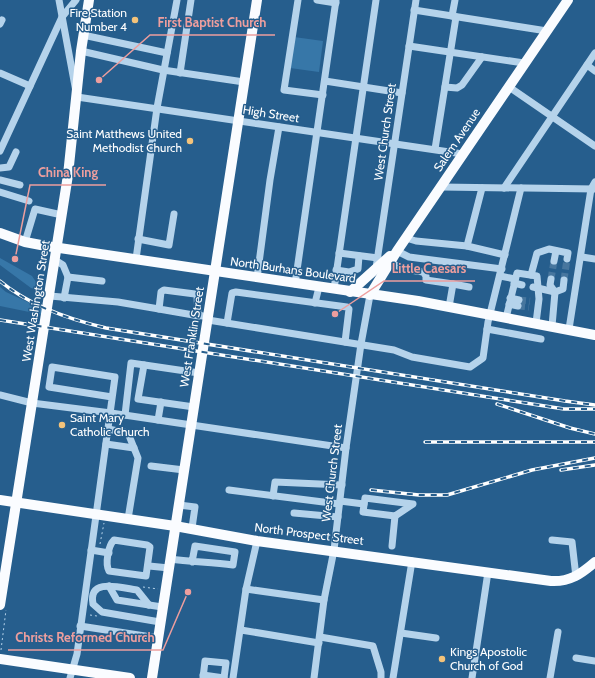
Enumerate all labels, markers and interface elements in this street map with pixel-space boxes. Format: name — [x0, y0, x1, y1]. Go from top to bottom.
place label: Fire Station Number 4 — [69, 5, 127, 34]
callout: First Baptist Church — [150, 10, 275, 35]
text: First Baptist Church — [158, 14, 266, 30]
marker: Fire Station Number 4 — [130, 15, 140, 25]
street label: West Church Street — [370, 82, 399, 182]
street label: High Street — [242, 102, 300, 125]
street label: Salem Avenue — [430, 105, 483, 174]
place label: Saint Matthews United Methodist Church — [66, 126, 182, 155]
marker: Saint Matthews United Methodist Church — [185, 136, 195, 146]
callout: China King — [30, 160, 106, 185]
text: China King — [38, 164, 99, 180]
street label: West Washington Street — [18, 239, 53, 363]
street label: North Burhans Boulevard — [229, 253, 357, 286]
callout: Little Caesars — [384, 256, 475, 281]
text: Little Caesars — [392, 260, 467, 276]
street label: West Franklin Street — [176, 286, 207, 388]
place label: Saint Mary Catholic Church — [70, 410, 149, 439]
marker: Saint Mary Catholic Church — [57, 420, 67, 430]
street label: West Church Street — [318, 423, 345, 523]
street label: North Prospect Street — [254, 519, 364, 548]
callout: Christs Reformed Church — [8, 625, 163, 650]
text: Christs Reformed Church — [15, 629, 155, 645]
place label: Kings Apostolic Church of God — [450, 644, 528, 673]
marker: Kings Apostolic Church of God — [437, 654, 447, 664]

